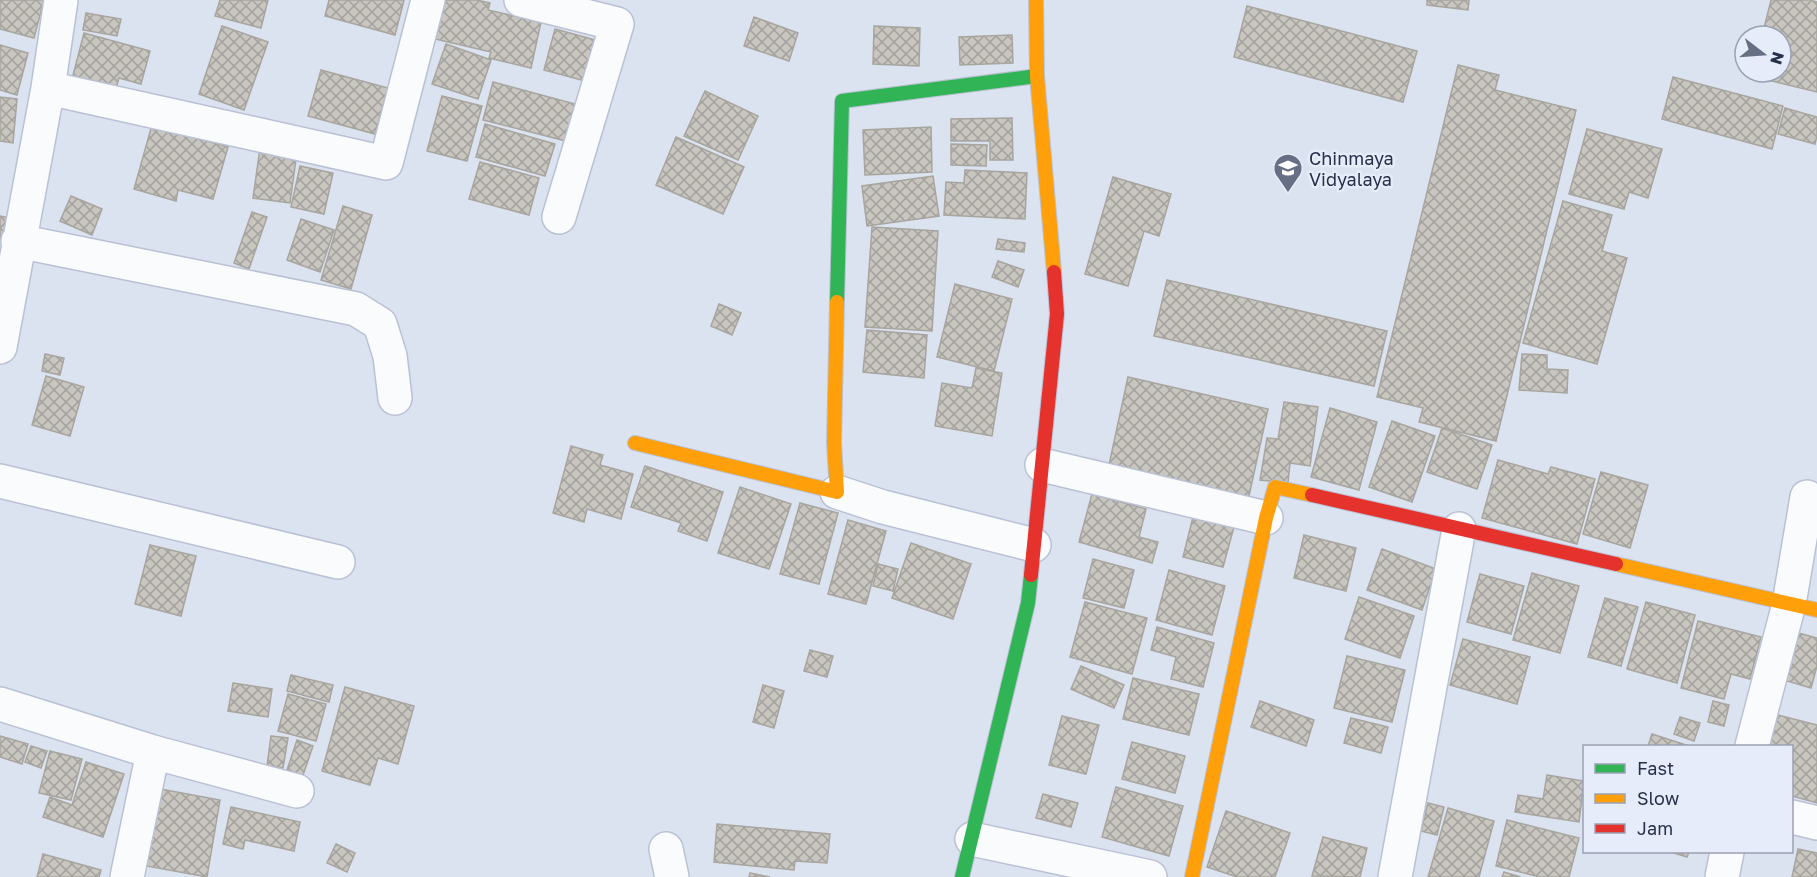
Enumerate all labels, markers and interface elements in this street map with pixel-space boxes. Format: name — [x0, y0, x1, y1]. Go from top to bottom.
north arrow — [1733, 24, 1793, 84]
text: N — [1766, 50, 1789, 67]
place label: Chinmaya Vidyalaya — [1309, 147, 1394, 190]
school or university icon: Chinmaya Vidyalaya — [1272, 152, 1304, 194]
legend — [1583, 745, 1793, 853]
text: Fast — [1637, 757, 1674, 779]
text: Slow — [1637, 787, 1680, 809]
text: Jam — [1637, 817, 1673, 839]

